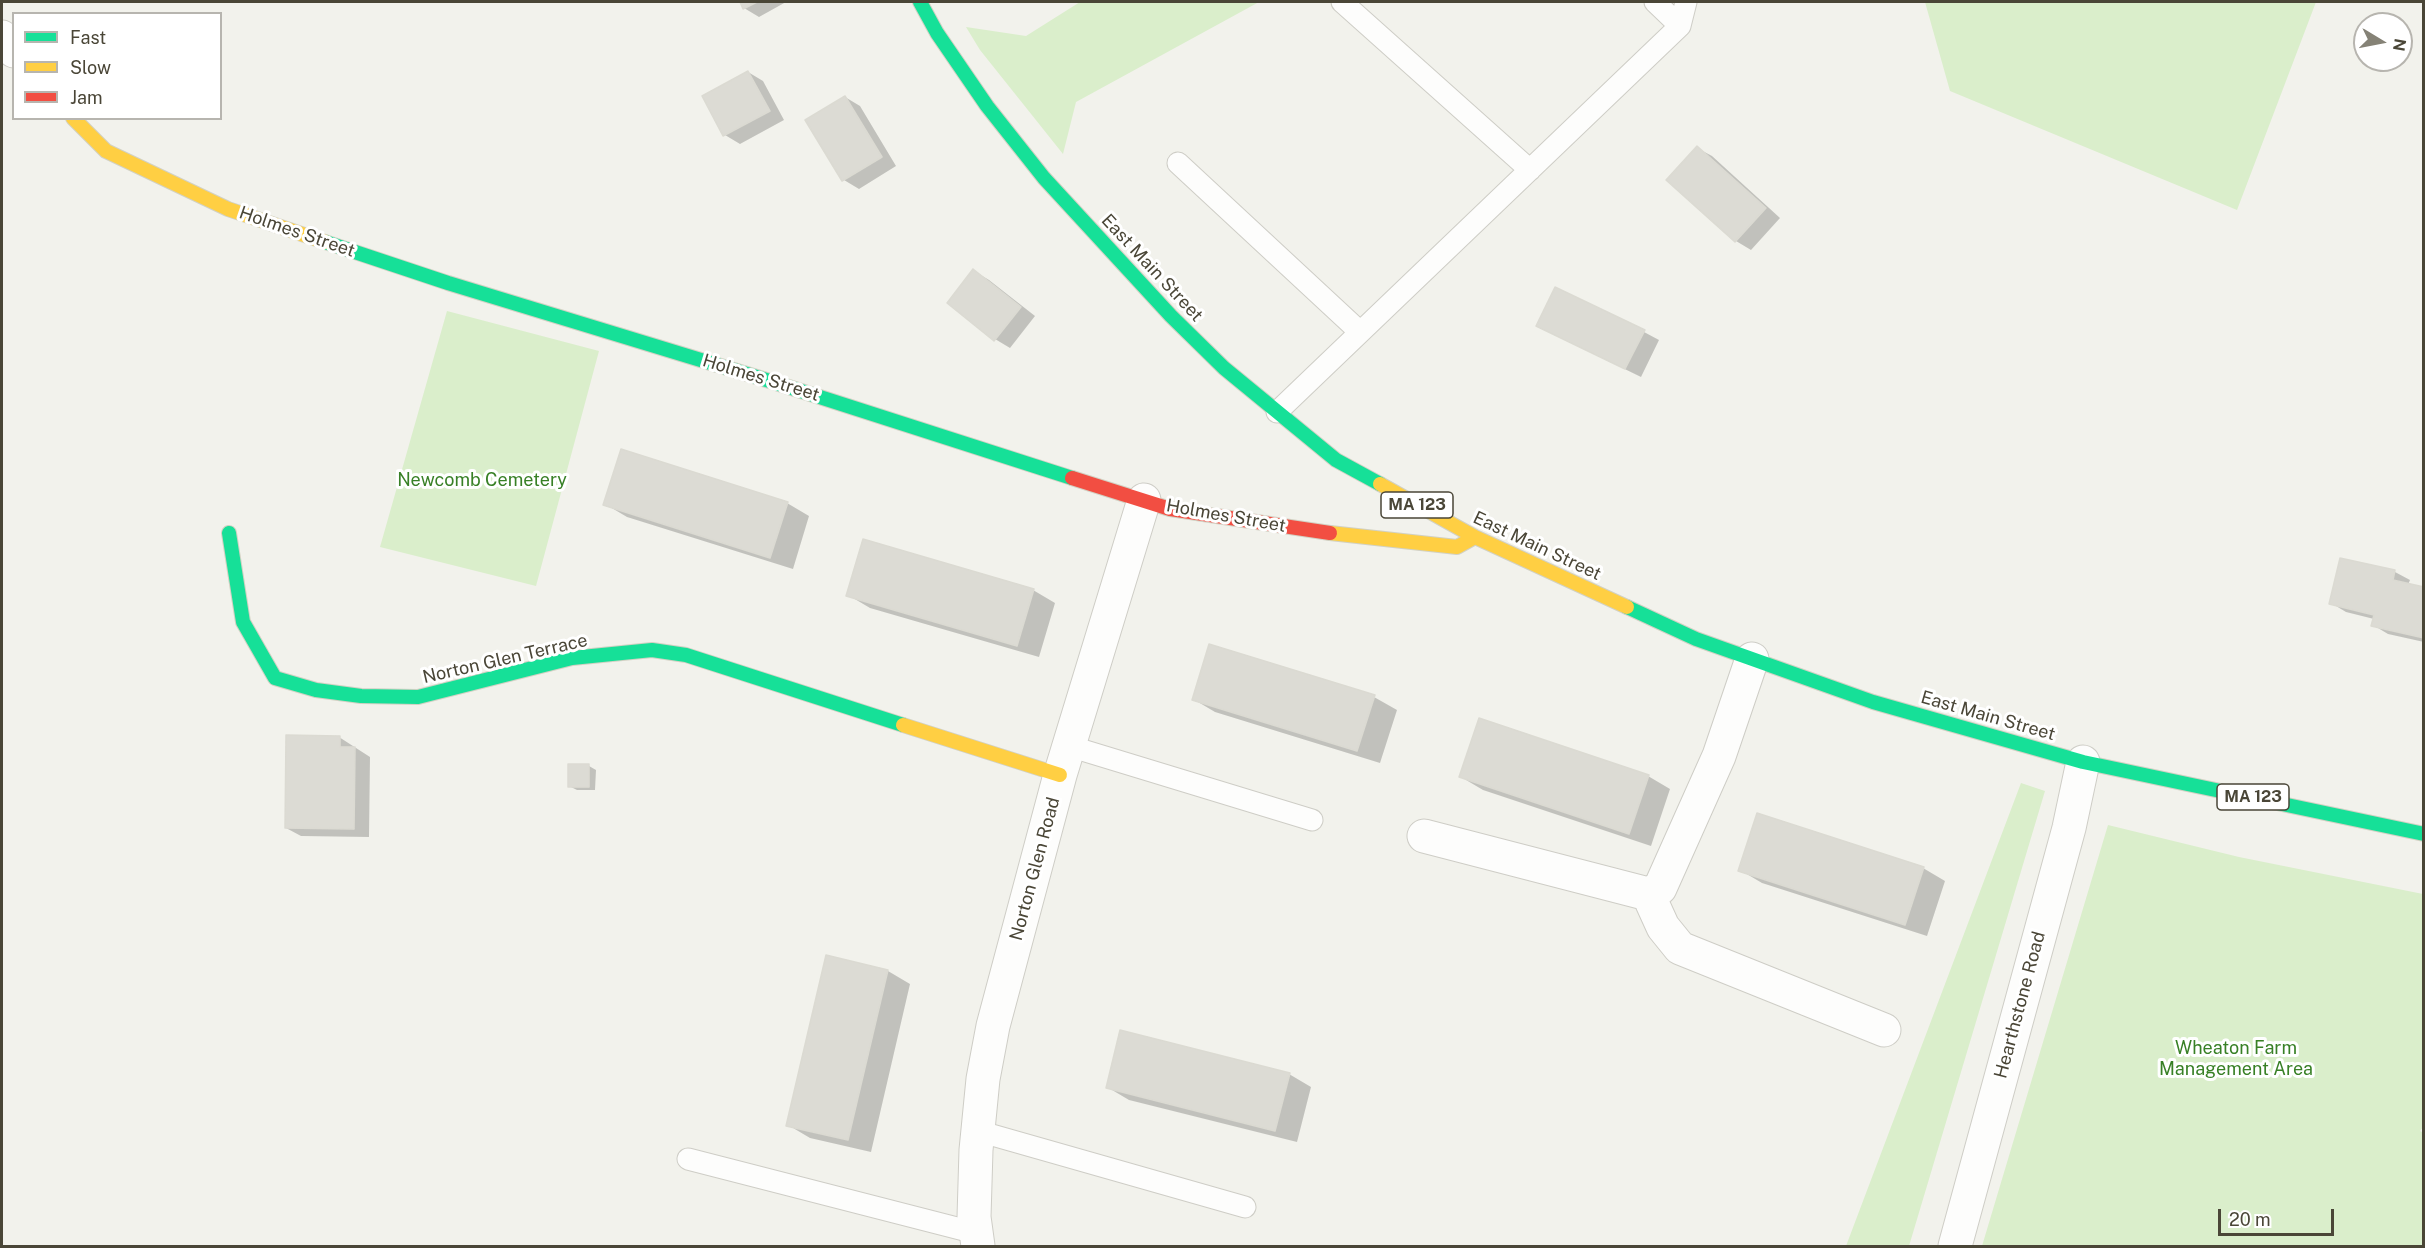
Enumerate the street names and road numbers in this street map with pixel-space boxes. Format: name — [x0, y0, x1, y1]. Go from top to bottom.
street label: Holmes Street — [236, 202, 358, 262]
street label: East Main Street — [1097, 210, 1207, 326]
street label: Holmes Street — [700, 350, 822, 406]
road number: MA 123 — [1381, 492, 1453, 518]
street label: Holmes Street — [1165, 495, 1287, 537]
street label: East Main Street — [1469, 507, 1605, 585]
street label: Norton Glen Terrace — [420, 630, 590, 688]
street label: East Main Street — [1918, 686, 2058, 746]
road number: MA 123 — [2217, 784, 2289, 810]
street label: Norton Glen Road — [1005, 795, 1065, 943]
street label: Hearthstone Road — [1990, 929, 2050, 1081]

